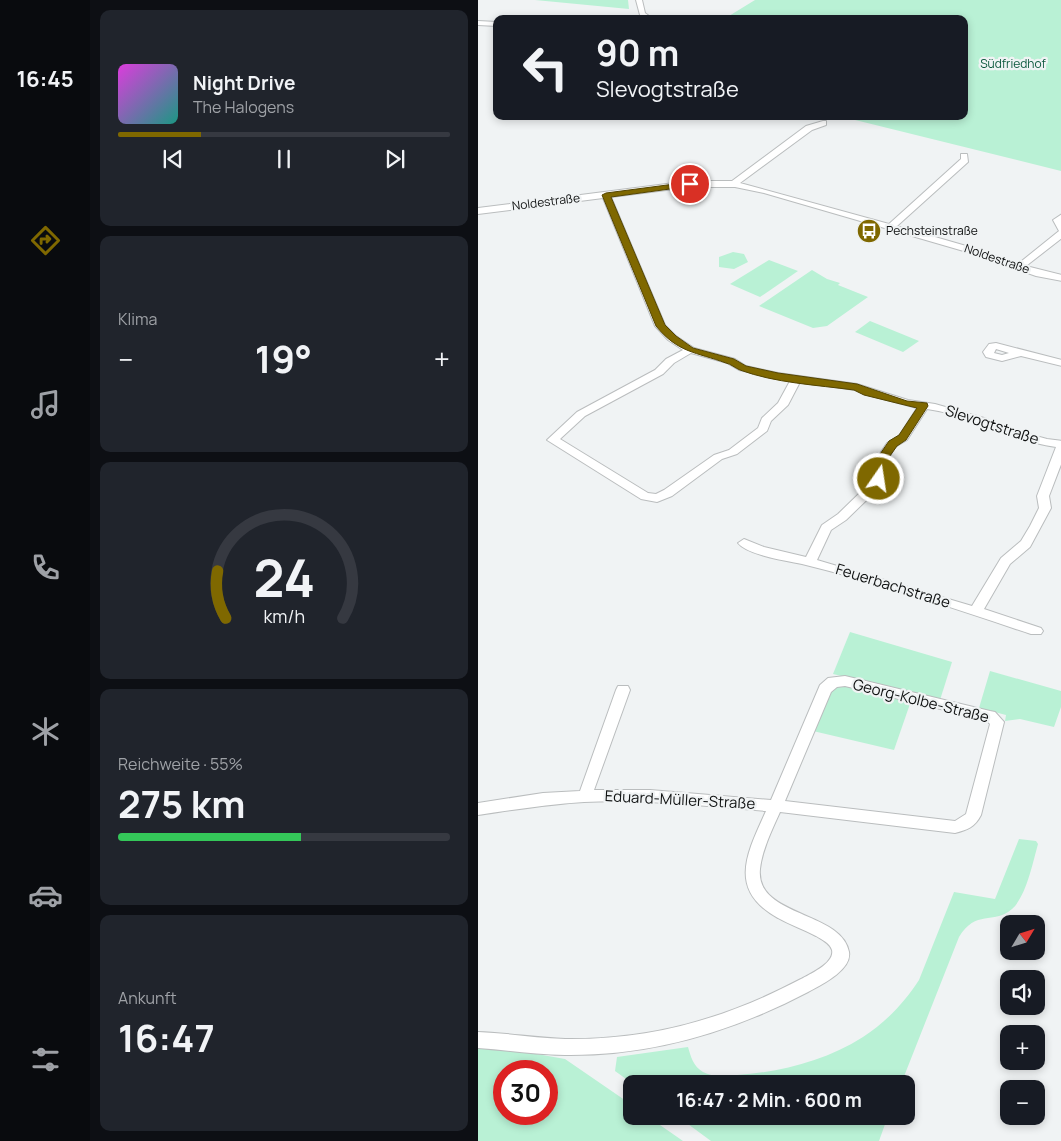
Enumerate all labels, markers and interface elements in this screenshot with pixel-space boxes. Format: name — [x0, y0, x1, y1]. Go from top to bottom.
text: 90 m — [596, 29, 679, 77]
icon: left — [513, 35, 578, 100]
park label: Südfriedhof — [980, 55, 1047, 72]
text: 16:45 — [16, 64, 74, 94]
text: Night Drive — [193, 70, 295, 96]
text: Slevogtstraße — [596, 74, 739, 104]
text: The Halogens — [193, 96, 294, 118]
icon: previous — [159, 145, 187, 173]
icon: pause — [270, 145, 298, 173]
icon: next — [381, 145, 409, 173]
pin — [669, 163, 711, 205]
icon: arrive — [676, 170, 704, 198]
street label: Noldestraße — [511, 189, 581, 214]
bus stop icon: Pechsteinstraße — [856, 218, 882, 244]
place label: Pechsteinstraße — [886, 222, 978, 239]
icon: directions — [28, 223, 63, 258]
street label: Noldestraße — [962, 239, 1032, 278]
text: Klima — [118, 308, 157, 330]
text: 19° — [255, 332, 312, 384]
text: − — [118, 340, 133, 378]
text: + — [434, 340, 450, 378]
icon: music — [28, 387, 63, 422]
street label: Slevogtstraße — [943, 399, 1042, 450]
position arrow — [852, 452, 904, 504]
text: 24 — [253, 542, 315, 613]
icon: phone — [28, 550, 63, 585]
street label: Feuerbachstraße — [833, 558, 953, 613]
text: km/h — [263, 604, 305, 628]
street label: Georg-Kolbe-Straße — [851, 673, 992, 728]
icon: climate — [28, 714, 63, 749]
text: Reichweite · 55% — [118, 753, 243, 775]
text: 275 km — [118, 777, 245, 829]
street label: Eduard-Müller-Straße — [604, 785, 756, 814]
icon: car — [28, 878, 63, 913]
north arrow — [1000, 915, 1046, 960]
map controls — [1000, 915, 1045, 1125]
button: sound — [1000, 970, 1045, 1015]
text: Ankunft — [118, 987, 177, 1009]
text: 16:47 — [118, 1011, 215, 1063]
button: + — [1000, 1025, 1045, 1070]
icon: filters — [28, 1042, 63, 1077]
speed limit sign: 30 — [493, 1060, 558, 1125]
button: − — [1000, 1080, 1045, 1125]
text: 16:47 · 2 Min. · 600 m — [676, 1087, 862, 1113]

